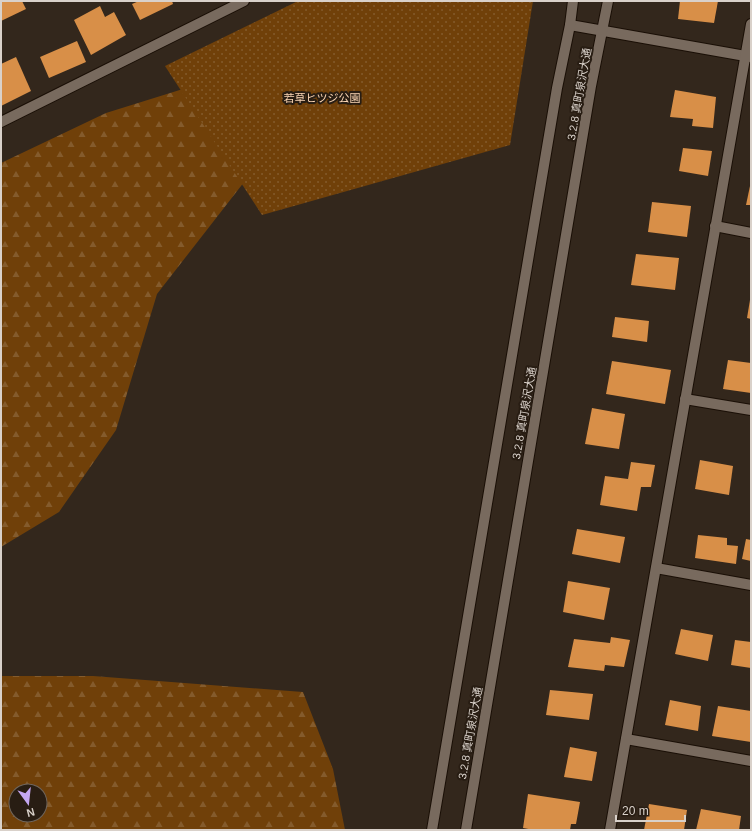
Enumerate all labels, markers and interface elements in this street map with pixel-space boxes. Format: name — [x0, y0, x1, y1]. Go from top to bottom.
street label: 3.2.8 真町泉沢大通 — [565, 47, 593, 141]
park label: 若草ヒツジ公園 — [284, 92, 361, 104]
street label: 3.2.8 真町泉沢大通 — [510, 366, 538, 460]
street label: 3.2.8 真町泉沢大通 — [456, 686, 484, 780]
north arrow — [8, 783, 48, 823]
scale bar — [616, 797, 685, 823]
text: 20 m — [622, 804, 649, 818]
text: N — [25, 806, 36, 819]

